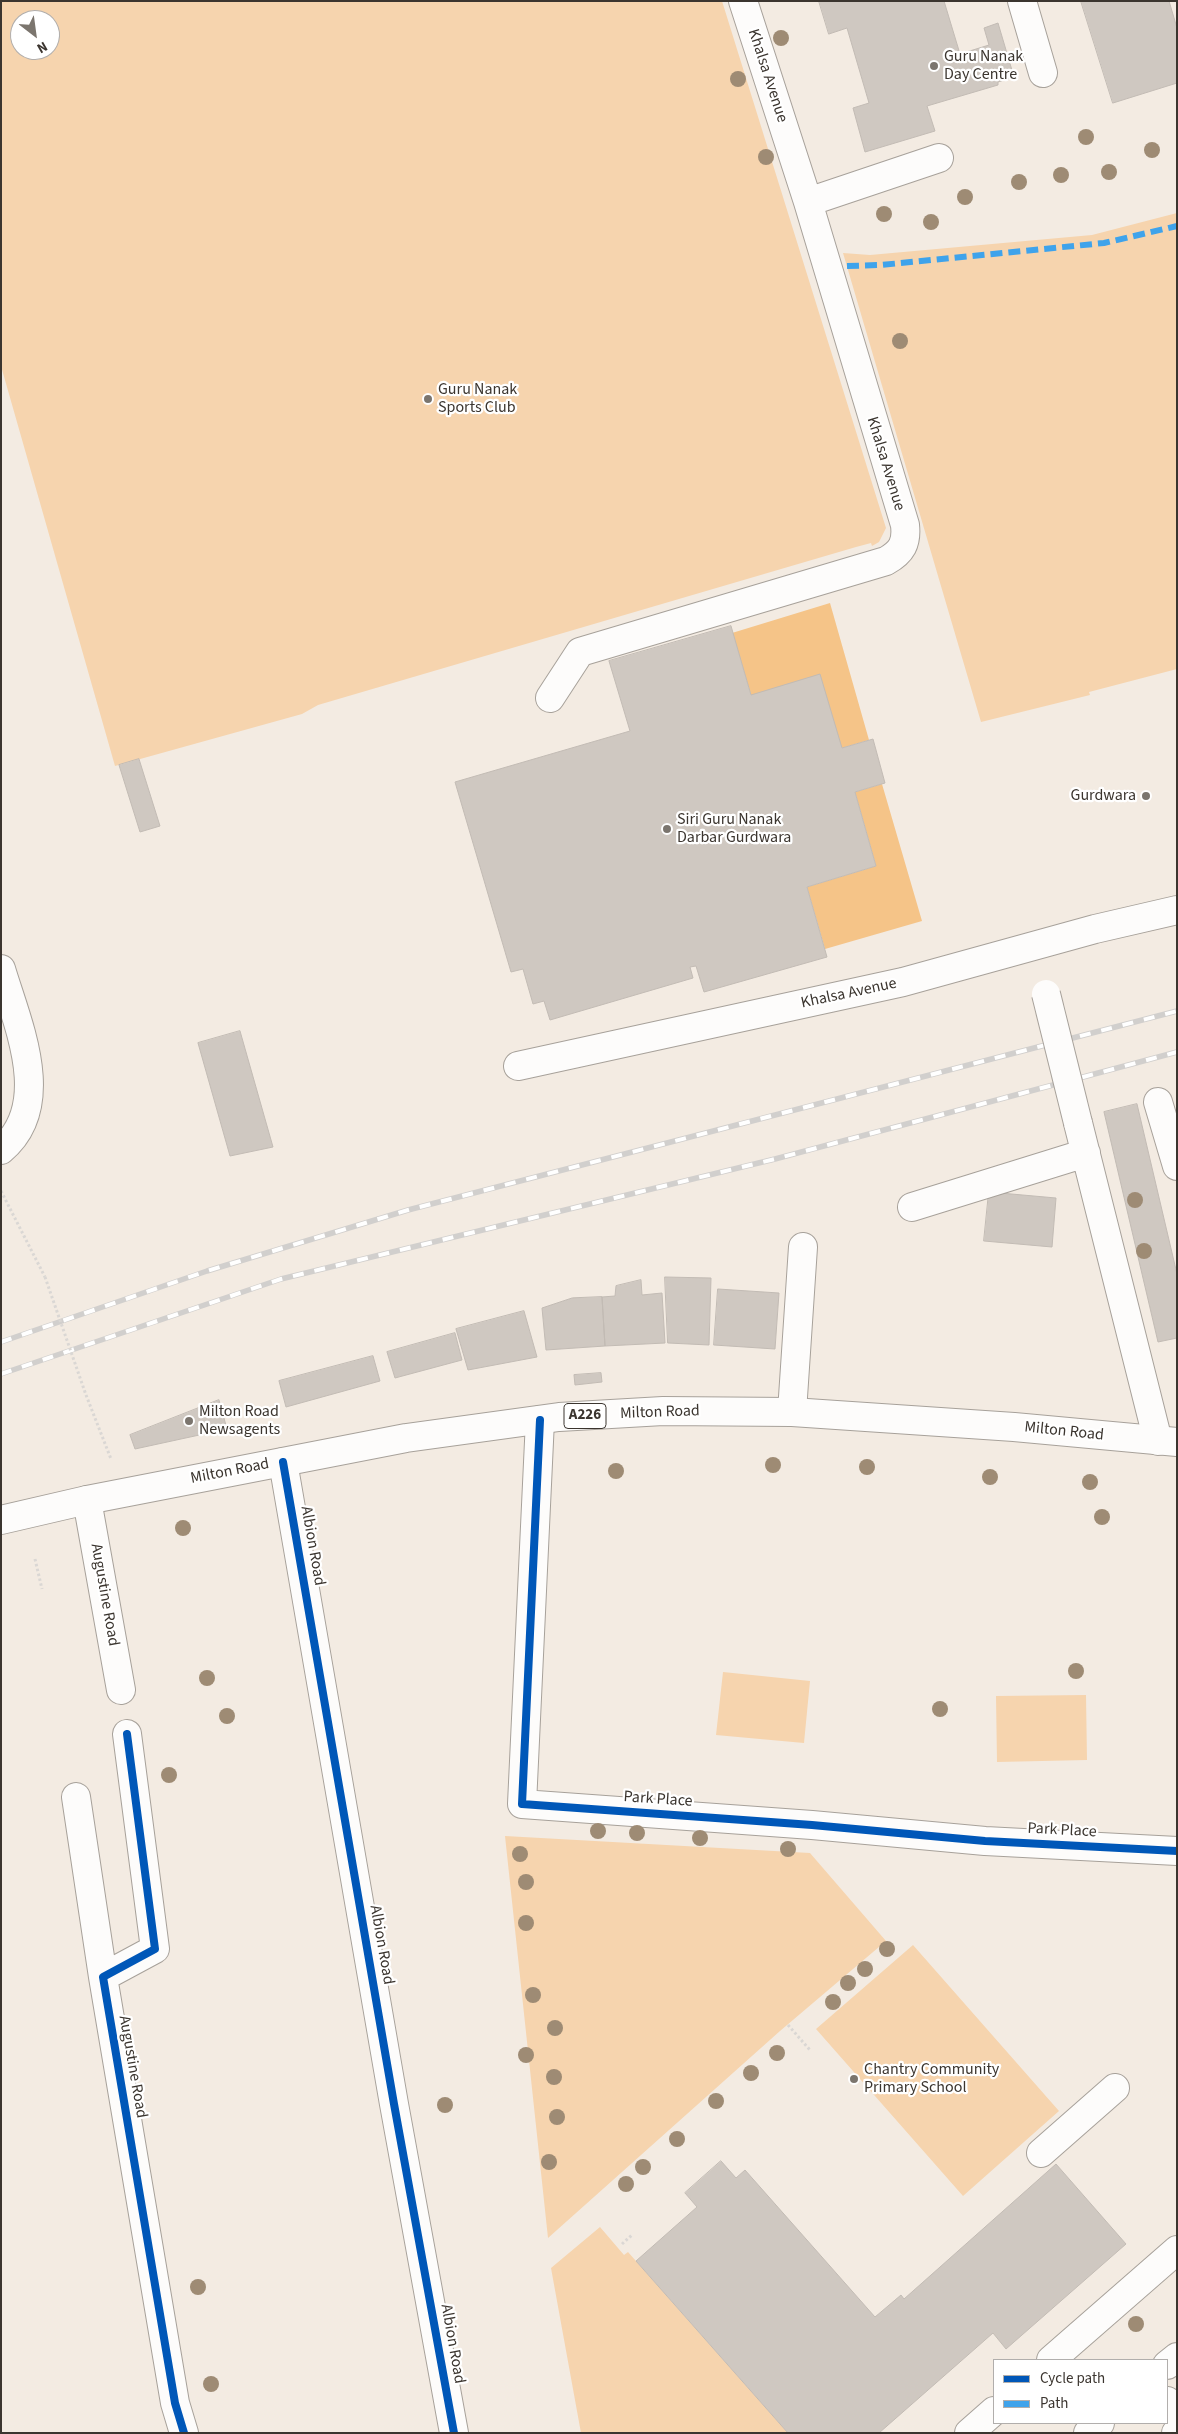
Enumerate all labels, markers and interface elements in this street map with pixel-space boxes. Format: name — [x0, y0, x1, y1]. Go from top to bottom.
north arrow — [10, 10, 60, 60]
street label: Khalsa Avenue — [743, 27, 791, 125]
text: N — [33, 36, 51, 58]
place label: Guru Nanak Day Centre — [944, 47, 1023, 85]
marker: Guru Nanak Day Centre — [928, 60, 940, 72]
place label: Guru Nanak Sports Club — [438, 380, 517, 418]
marker: Guru Nanak Sports Club — [422, 393, 434, 405]
street label: Khalsa Avenue — [862, 415, 908, 513]
place label: Gurdwara — [1071, 786, 1136, 806]
marker: Gurdwara — [1140, 790, 1152, 802]
place label: Siri Guru Nanak Darbar Gurdwara — [677, 810, 791, 848]
marker: Siri Guru Nanak Darbar Gurdwara — [661, 823, 673, 835]
street label: Khalsa Avenue — [799, 974, 899, 1014]
place label: Milton Road Newsagents — [199, 1402, 280, 1440]
street label: Milton Road — [620, 1402, 700, 1424]
road number: A226 — [564, 1404, 606, 1428]
marker: Milton Road Newsagents — [183, 1415, 195, 1427]
street label: Milton Road — [1023, 1418, 1105, 1446]
street label: Milton Road — [189, 1455, 271, 1489]
street label: Albion Road — [296, 1505, 328, 1587]
street label: Augustine Road — [86, 1542, 122, 1648]
street label: Park Place — [623, 1788, 693, 1812]
street label: Park Place — [1027, 1820, 1097, 1842]
street label: Albion Road — [365, 1904, 397, 1986]
street label: Augustine Road — [114, 2014, 150, 2120]
place label: Chantry Community Primary School — [864, 2060, 999, 2098]
marker: Chantry Community Primary School — [848, 2073, 860, 2085]
street label: Albion Road — [436, 2303, 468, 2385]
legend — [993, 2359, 1168, 2424]
text: Cycle path — [1040, 2368, 1105, 2389]
text: Path — [1040, 2393, 1068, 2414]

